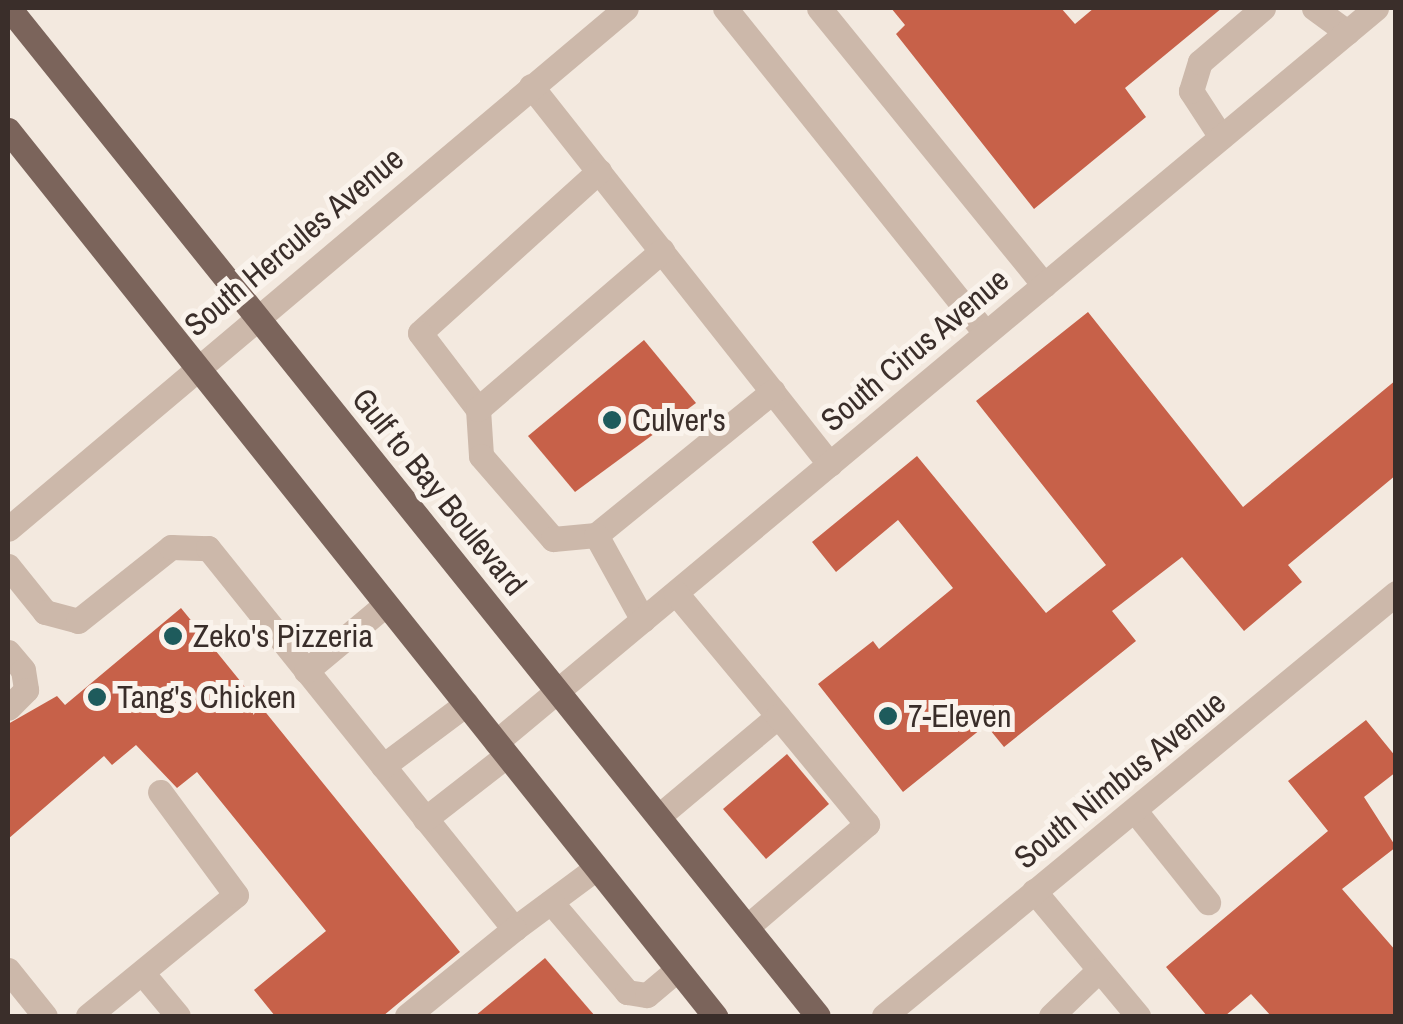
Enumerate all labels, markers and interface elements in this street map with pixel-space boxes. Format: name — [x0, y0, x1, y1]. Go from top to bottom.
street label: South Hercules Avenue — [176, 139, 412, 345]
street label: South Cirus Avenue — [813, 260, 1017, 440]
street label: Gulf to Bay Boulevard — [344, 381, 534, 603]
place label: Culver's — [632, 401, 726, 439]
marker: Culver's — [601, 409, 623, 431]
place label: Zeko's Pizzeria — [193, 617, 373, 655]
marker: Zeko's Pizzeria — [162, 625, 184, 647]
place label: Tang's Chicken — [117, 678, 296, 716]
street label: South Nimbus Avenue — [1006, 683, 1234, 877]
marker: Tang's Chicken — [86, 686, 108, 708]
place label: 7-Eleven — [908, 697, 1012, 735]
marker: 7-Eleven — [877, 705, 899, 727]

